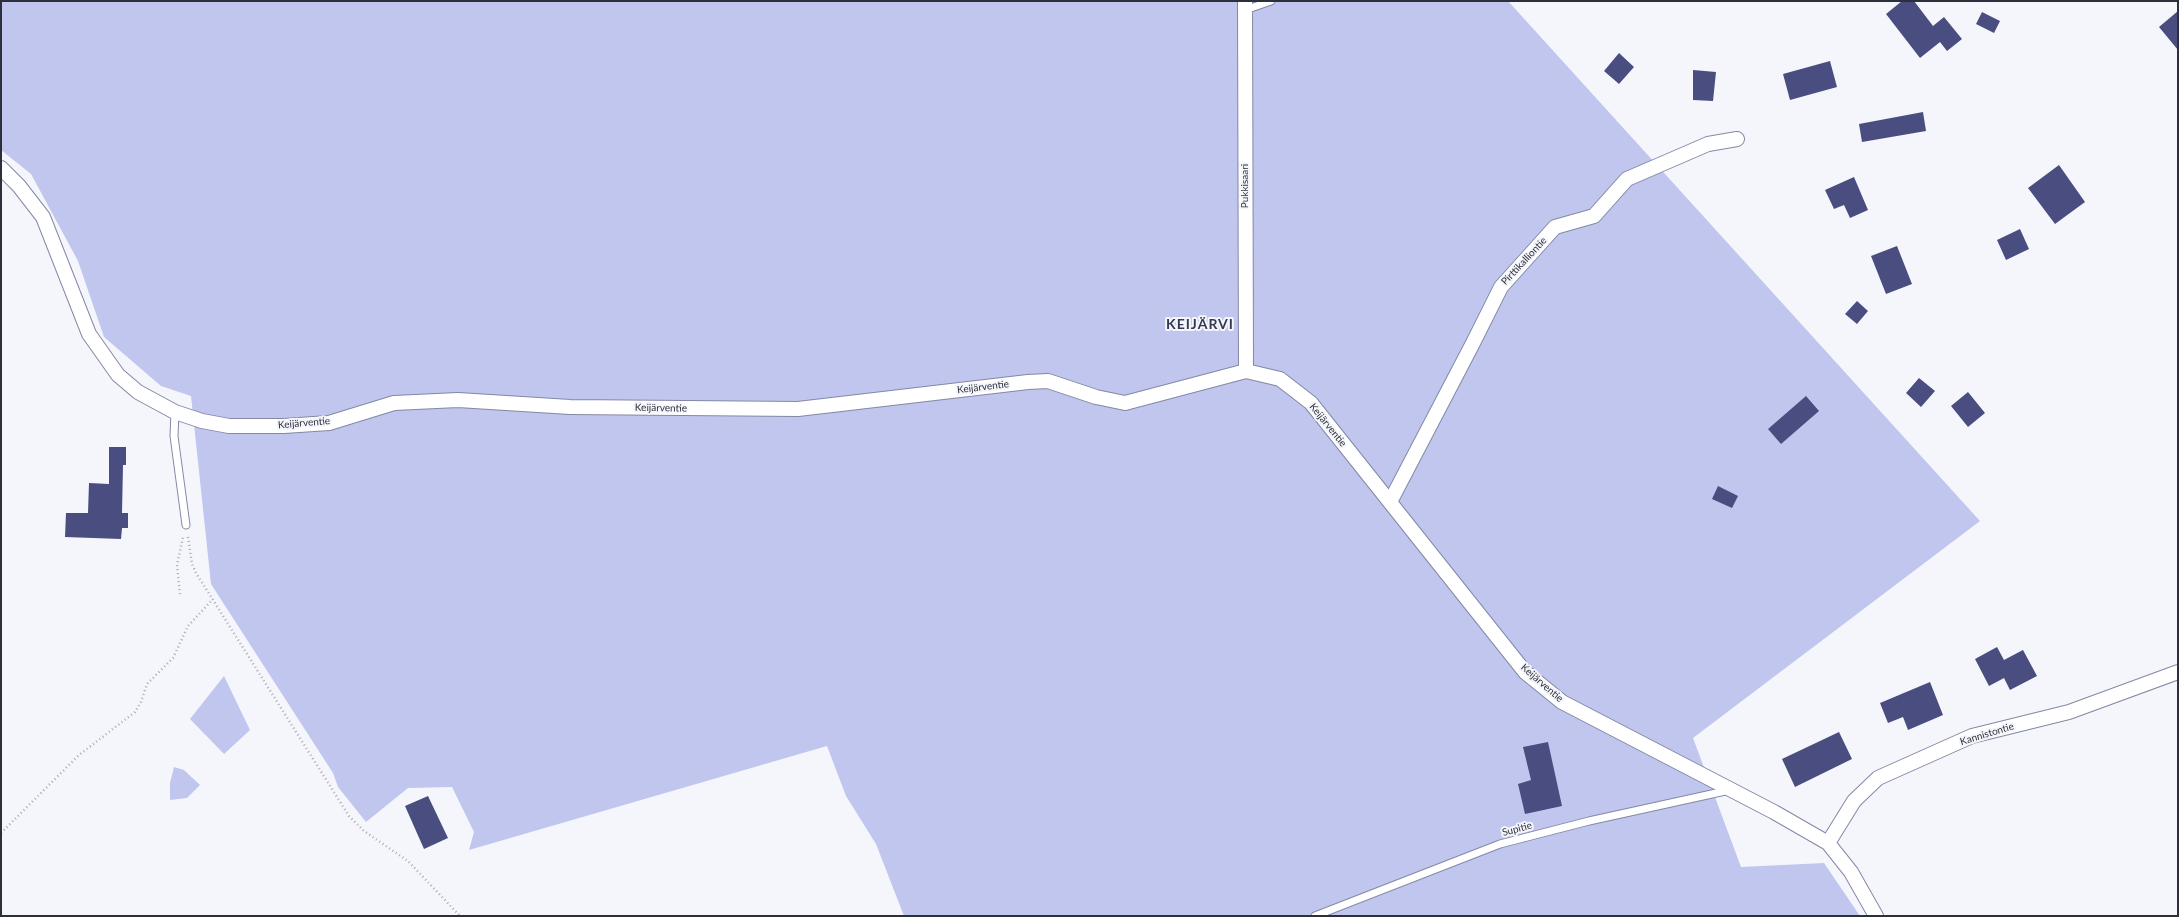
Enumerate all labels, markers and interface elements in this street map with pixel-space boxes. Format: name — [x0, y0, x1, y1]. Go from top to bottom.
street label: Pukkisaari — [1239, 164, 1251, 208]
street label: Pirttikalliontie — [1499, 235, 1549, 287]
district label: KEIJÄRVI — [1166, 316, 1234, 332]
street label: Keijärventie — [956, 378, 1010, 396]
street label: Keijärventie — [1307, 401, 1349, 449]
street label: Keijärventie — [635, 402, 687, 414]
street label: Keijärventie — [277, 415, 331, 431]
street label: Keijärventie — [1518, 661, 1566, 705]
street label: Kannistontie — [1959, 720, 2015, 748]
street label: Supitie — [1501, 819, 1533, 839]

